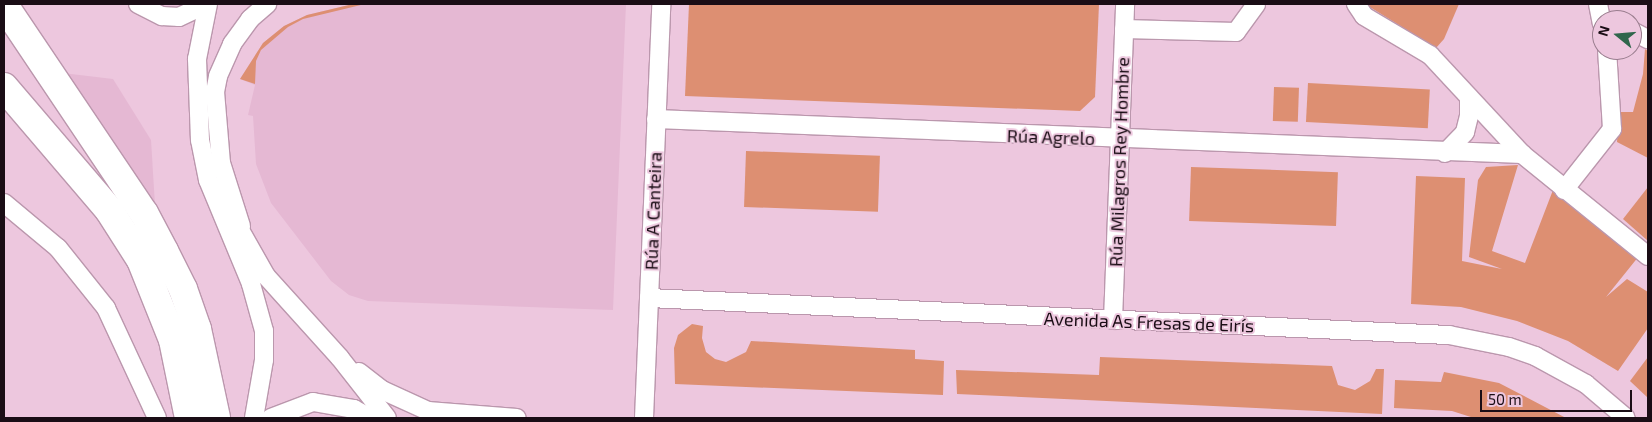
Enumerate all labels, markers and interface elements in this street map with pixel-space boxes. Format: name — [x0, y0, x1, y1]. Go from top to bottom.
north arrow — [1592, 10, 1642, 60]
text: N — [1594, 23, 1613, 38]
street label: Rúa Milagros Rey Hombre — [1105, 57, 1133, 267]
street label: Rúa Agrelo — [1006, 125, 1096, 149]
street label: Rúa A Canteira — [640, 151, 666, 271]
street label: Avenida As Fresas de Eirís — [1043, 308, 1255, 336]
scale bar — [1482, 380, 1634, 412]
text: 50 m — [1488, 390, 1522, 408]

